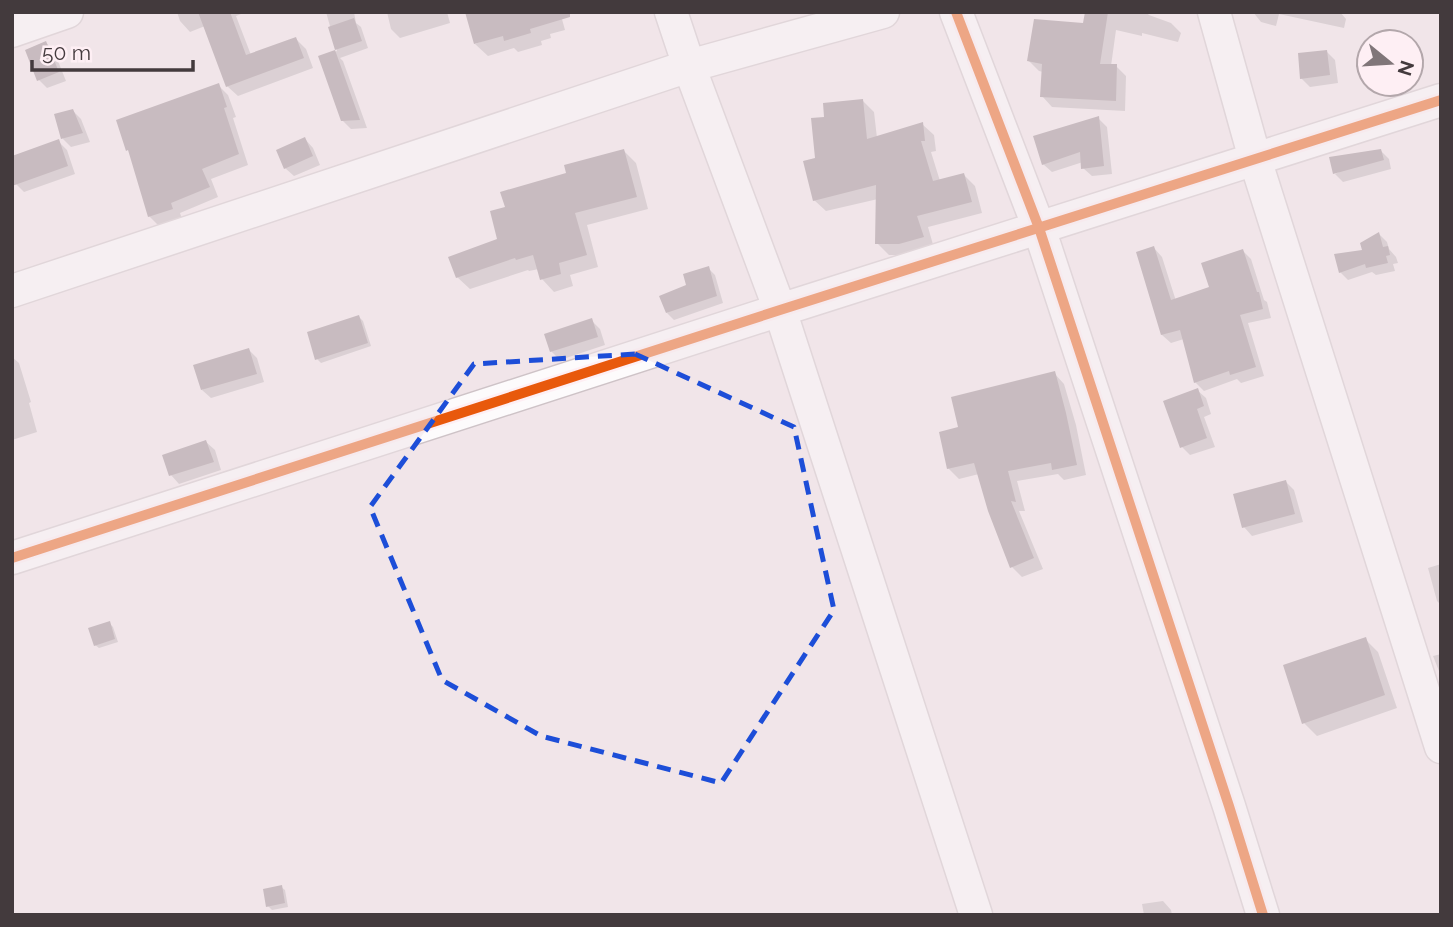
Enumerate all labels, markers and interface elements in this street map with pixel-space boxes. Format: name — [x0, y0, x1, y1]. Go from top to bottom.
scale bar — [32, 28, 192, 72]
north arrow — [1355, 28, 1425, 98]
text: 50 m — [42, 40, 91, 65]
text: N — [1393, 58, 1419, 79]

